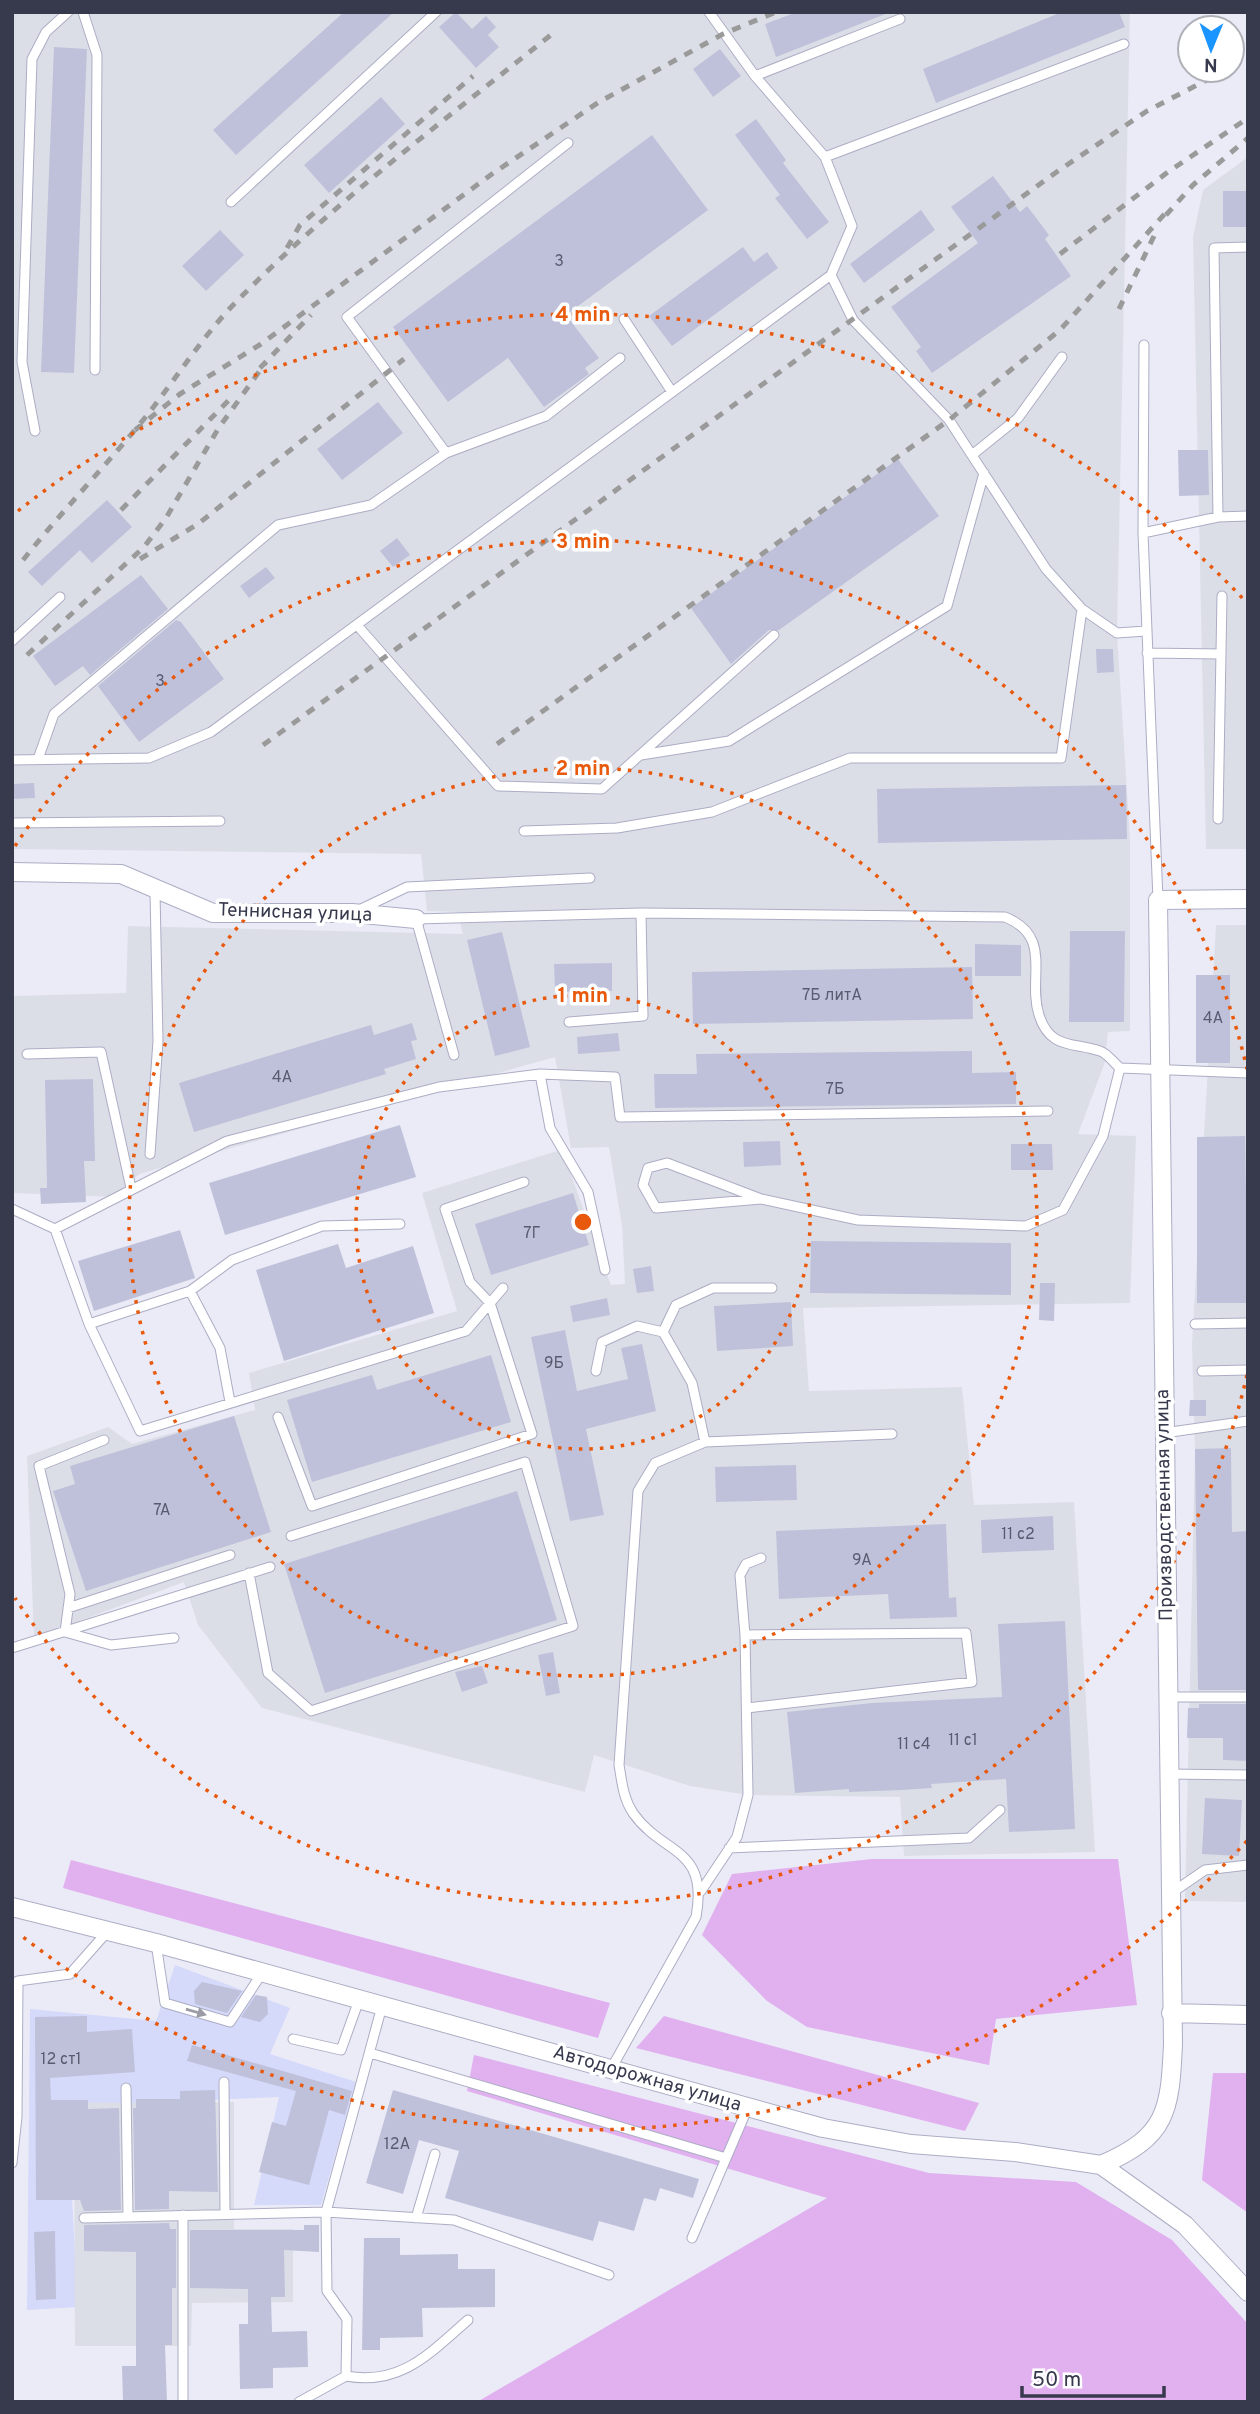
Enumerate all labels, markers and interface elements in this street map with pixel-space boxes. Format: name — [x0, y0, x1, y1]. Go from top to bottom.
north arrow — [1176, 14, 1246, 84]
text: N — [1204, 52, 1218, 76]
house number: 3 — [554, 252, 564, 272]
text: 4 min — [555, 302, 611, 329]
text: 3 min — [556, 529, 610, 556]
house number: 3 — [155, 672, 165, 692]
text: 2 min — [556, 756, 610, 783]
street label: Теннисная улица — [217, 898, 373, 928]
text: 1 min — [558, 983, 608, 1010]
house number: 7Б литА — [802, 986, 862, 1006]
house number: 4А — [1203, 1009, 1223, 1029]
house number: 4А — [272, 1068, 292, 1088]
house number: 7Б — [826, 1080, 844, 1100]
centre of rings — [571, 1210, 595, 1234]
house number: 7Г — [523, 1224, 541, 1244]
house number: 9Б — [544, 1354, 564, 1374]
street label: Производственная улица — [1151, 1389, 1179, 1621]
house number: 7А — [153, 1501, 171, 1521]
house number: 11 с2 — [1001, 1525, 1035, 1545]
house number: 9А — [852, 1551, 872, 1571]
house number: 11 с1 — [948, 1731, 978, 1751]
house number: 11 с4 — [897, 1735, 931, 1755]
one-way arrow — [185, 2007, 207, 2018]
street label: Автодорожная улица — [550, 2041, 744, 2117]
house number: 12 ст1 — [41, 2050, 81, 2070]
house number: 12А — [384, 2135, 410, 2155]
scale bar — [1022, 2354, 1164, 2398]
text: 50 m — [1032, 2367, 1081, 2394]

